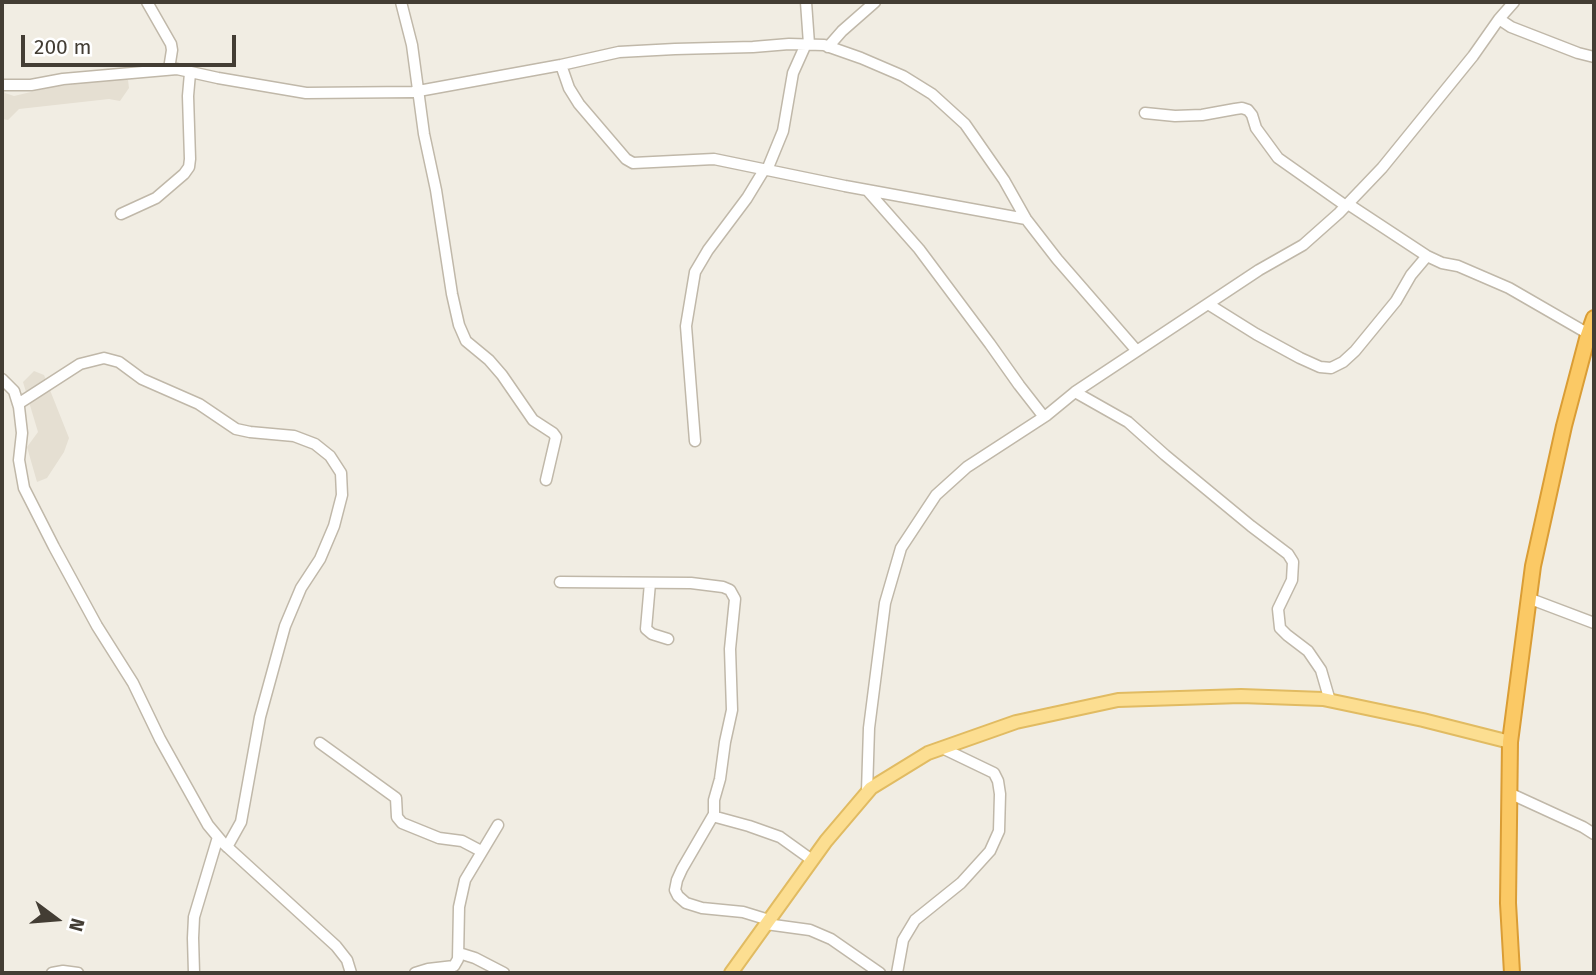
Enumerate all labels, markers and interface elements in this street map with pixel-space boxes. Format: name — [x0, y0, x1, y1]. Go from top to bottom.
scale bar — [24, 21, 240, 65]
text: 200 m — [34, 34, 91, 60]
north arrow — [21, 884, 91, 954]
text: N — [64, 916, 89, 934]

